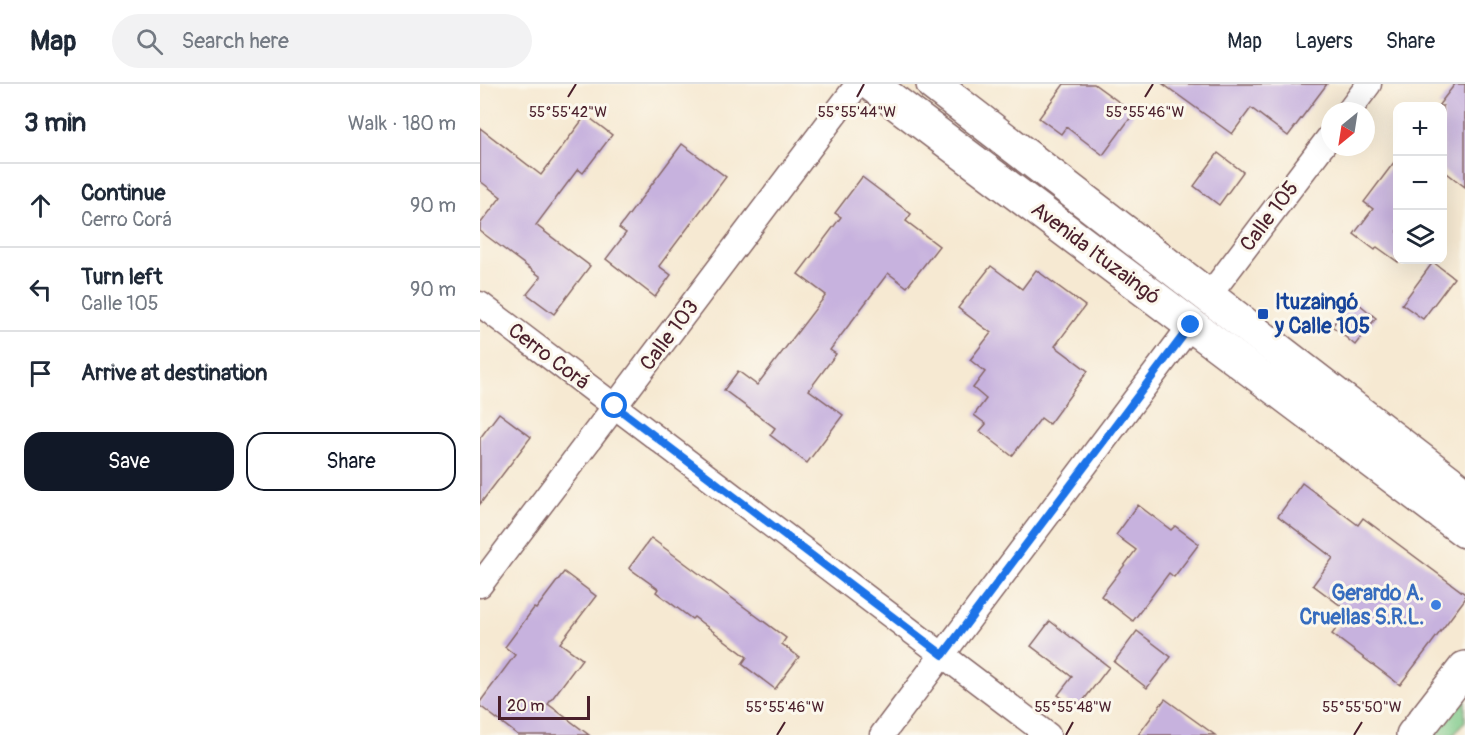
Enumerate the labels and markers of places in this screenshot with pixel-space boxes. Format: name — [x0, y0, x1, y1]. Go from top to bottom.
place label: Ituzaingó y Calle 105 — [1274, 289, 1370, 340]
marker: Ituzaingó y Calle 105 — [1256, 307, 1270, 321]
place label: Gerardo A. Cruellas S.R.L. — [1300, 580, 1424, 631]
marker: Gerardo A. Cruellas S.R.L. — [1429, 598, 1443, 612]

